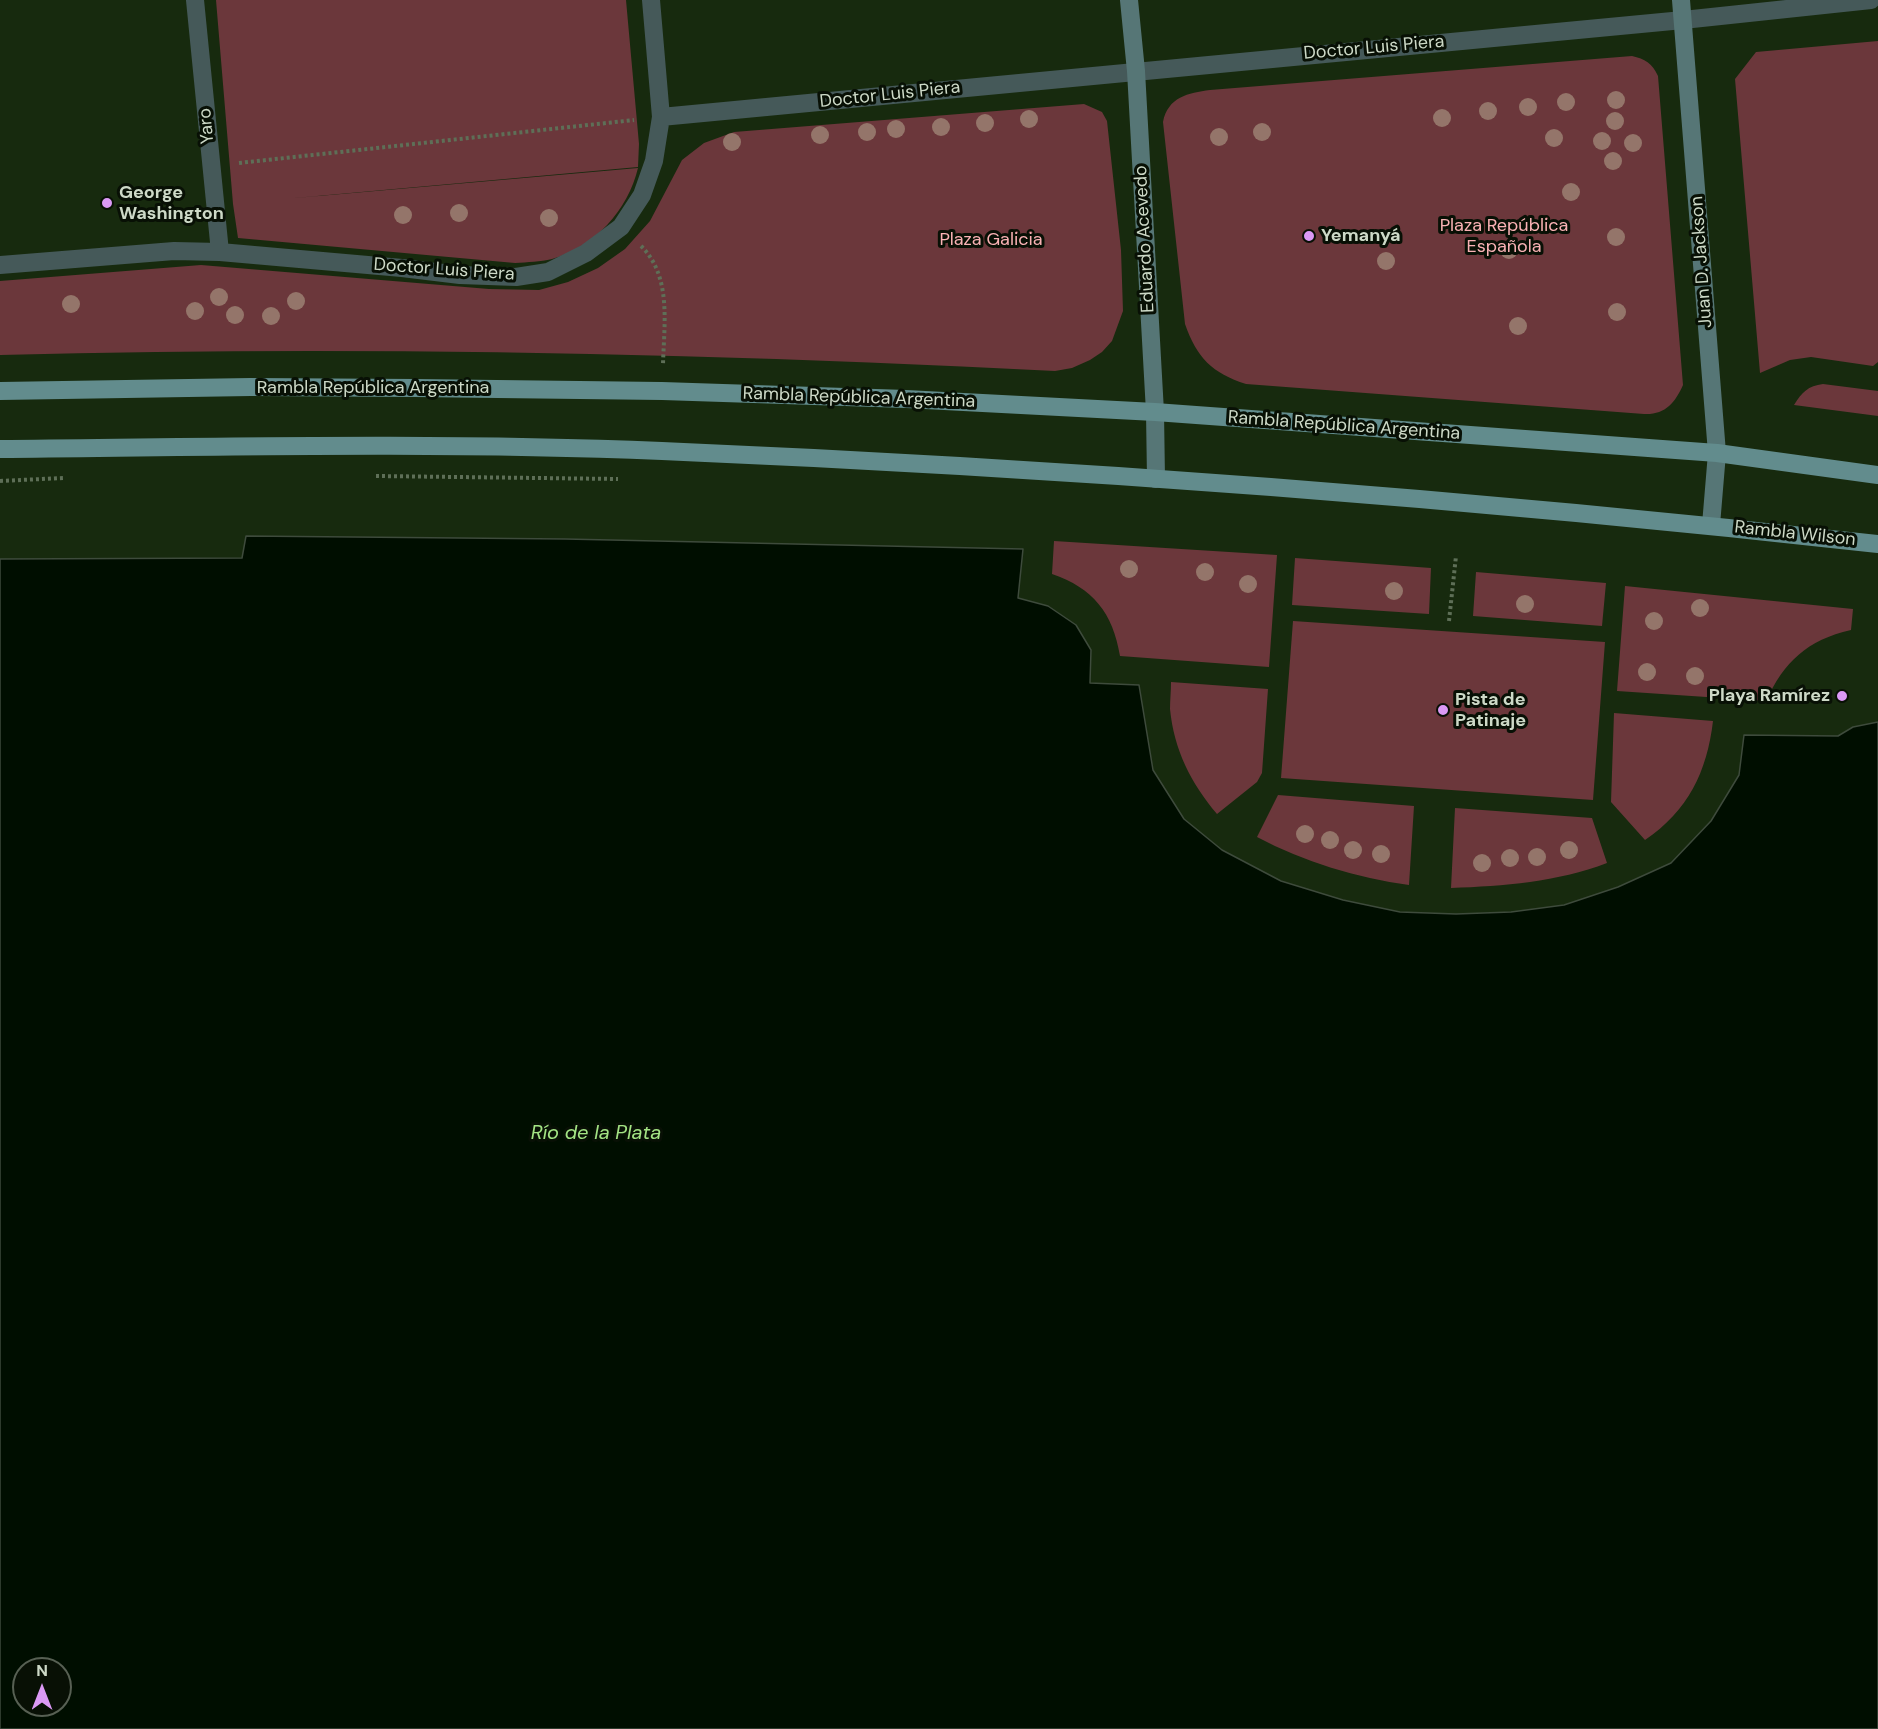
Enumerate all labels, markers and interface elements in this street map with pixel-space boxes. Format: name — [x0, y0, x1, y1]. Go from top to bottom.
street label: Doctor Luis Piera — [1303, 31, 1445, 65]
street label: Doctor Luis Piera — [819, 77, 961, 113]
street label: Yaro — [195, 107, 219, 145]
street label: Eduardo Acevedo — [1130, 165, 1160, 313]
place label: George Washington — [119, 182, 224, 224]
street label: Juan D. Jackson — [1687, 195, 1717, 329]
marker: George Washington — [100, 196, 114, 210]
park label: Plaza República Española — [1440, 215, 1568, 258]
place label: Yemanyá — [1321, 225, 1401, 247]
park label: Plaza Galicia — [939, 229, 1043, 251]
marker: Yemanyá — [1302, 229, 1316, 243]
street label: Doctor Luis Piera — [373, 254, 515, 286]
street label: Rambla República Argentina — [257, 377, 489, 399]
street label: Rambla República Argentina — [742, 383, 976, 413]
street label: Rambla República Argentina — [1227, 407, 1461, 445]
street label: Rambla Wilson — [1733, 517, 1857, 551]
place label: Playa Ramírez — [1709, 685, 1830, 707]
place label: Pista de Patinaje — [1455, 689, 1526, 732]
marker: Playa Ramírez — [1835, 689, 1849, 703]
marker: Pista de Patinaje — [1436, 703, 1450, 717]
water label: Río de la Plata — [531, 1122, 661, 1146]
north arrow — [12, 1657, 72, 1717]
text: N — [36, 1660, 48, 1681]

